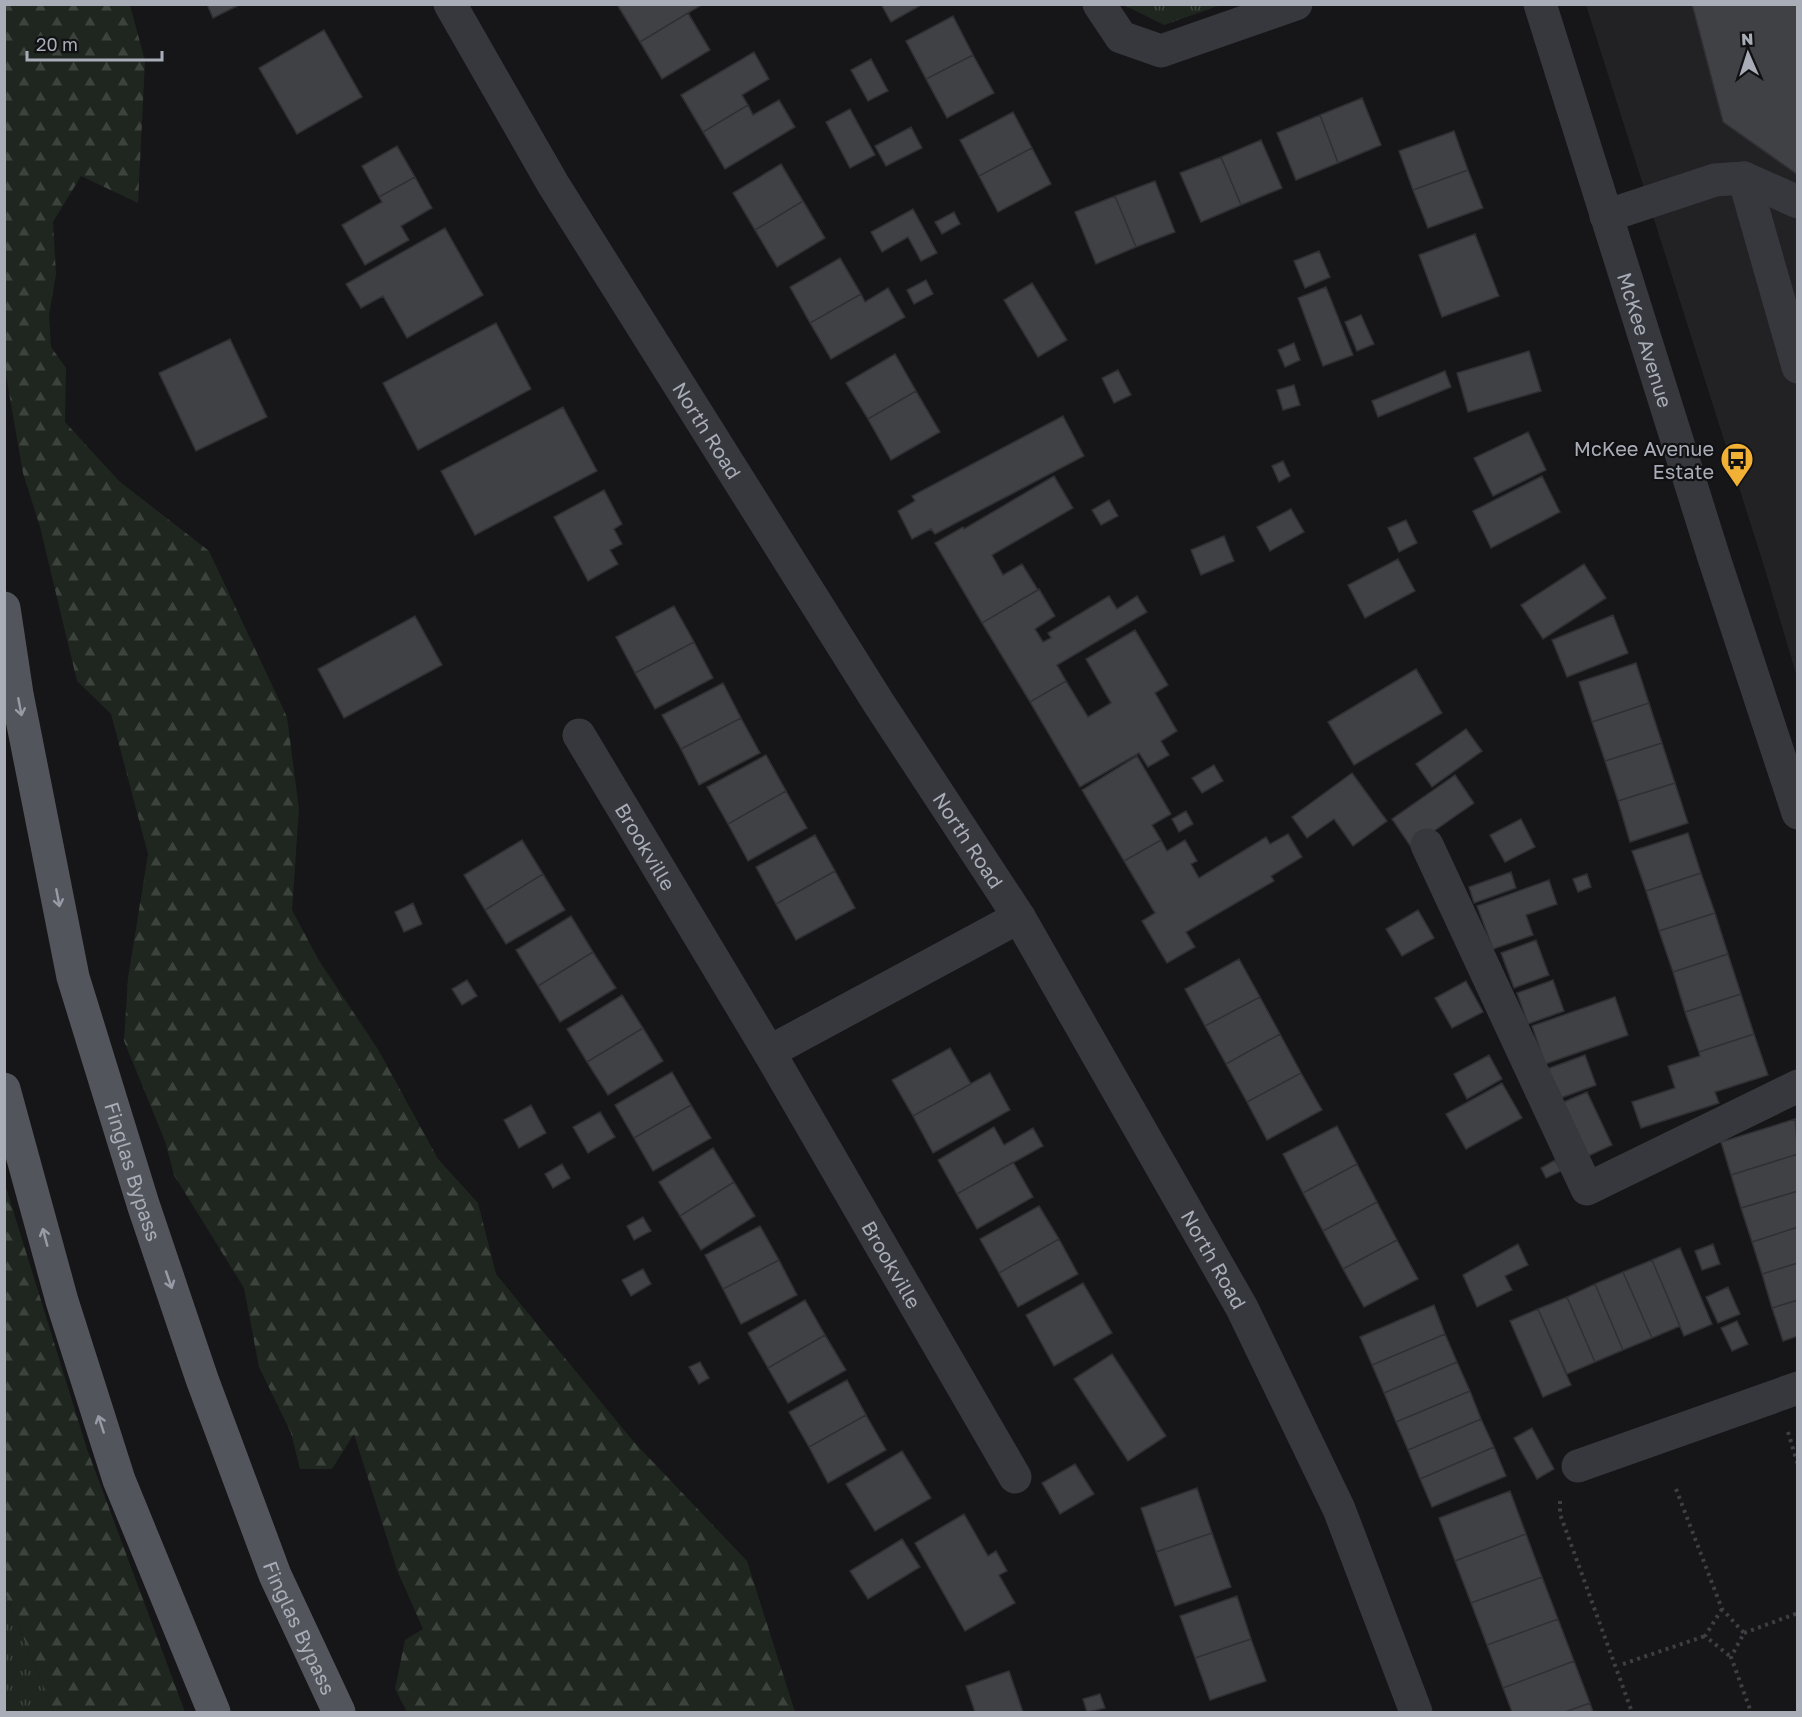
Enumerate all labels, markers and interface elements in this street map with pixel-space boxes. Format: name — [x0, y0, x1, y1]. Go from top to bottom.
scale bar — [27, 24, 162, 62]
north arrow — [1718, 24, 1778, 84]
text: N — [1741, 29, 1754, 49]
text: 20 m — [36, 33, 78, 55]
street label: McKee Avenue — [1613, 269, 1678, 410]
street label: North Road — [668, 377, 747, 483]
place label: McKee Avenue Estate — [1574, 436, 1714, 483]
bus stop icon: McKee Avenue Estate — [1719, 441, 1755, 488]
one-way arrow — [15, 697, 26, 716]
street label: North Road — [928, 788, 1009, 893]
street label: Brookville — [611, 799, 681, 894]
one-way arrow — [53, 888, 64, 908]
street label: Finglas Bypass — [100, 1099, 167, 1244]
street label: North Road — [1177, 1206, 1252, 1313]
street label: Brookville — [857, 1216, 927, 1313]
one-way arrow — [39, 1228, 50, 1247]
one-way arrow — [164, 1270, 175, 1289]
one-way arrow — [95, 1415, 106, 1434]
street label: Finglas Bypass — [259, 1558, 341, 1698]

